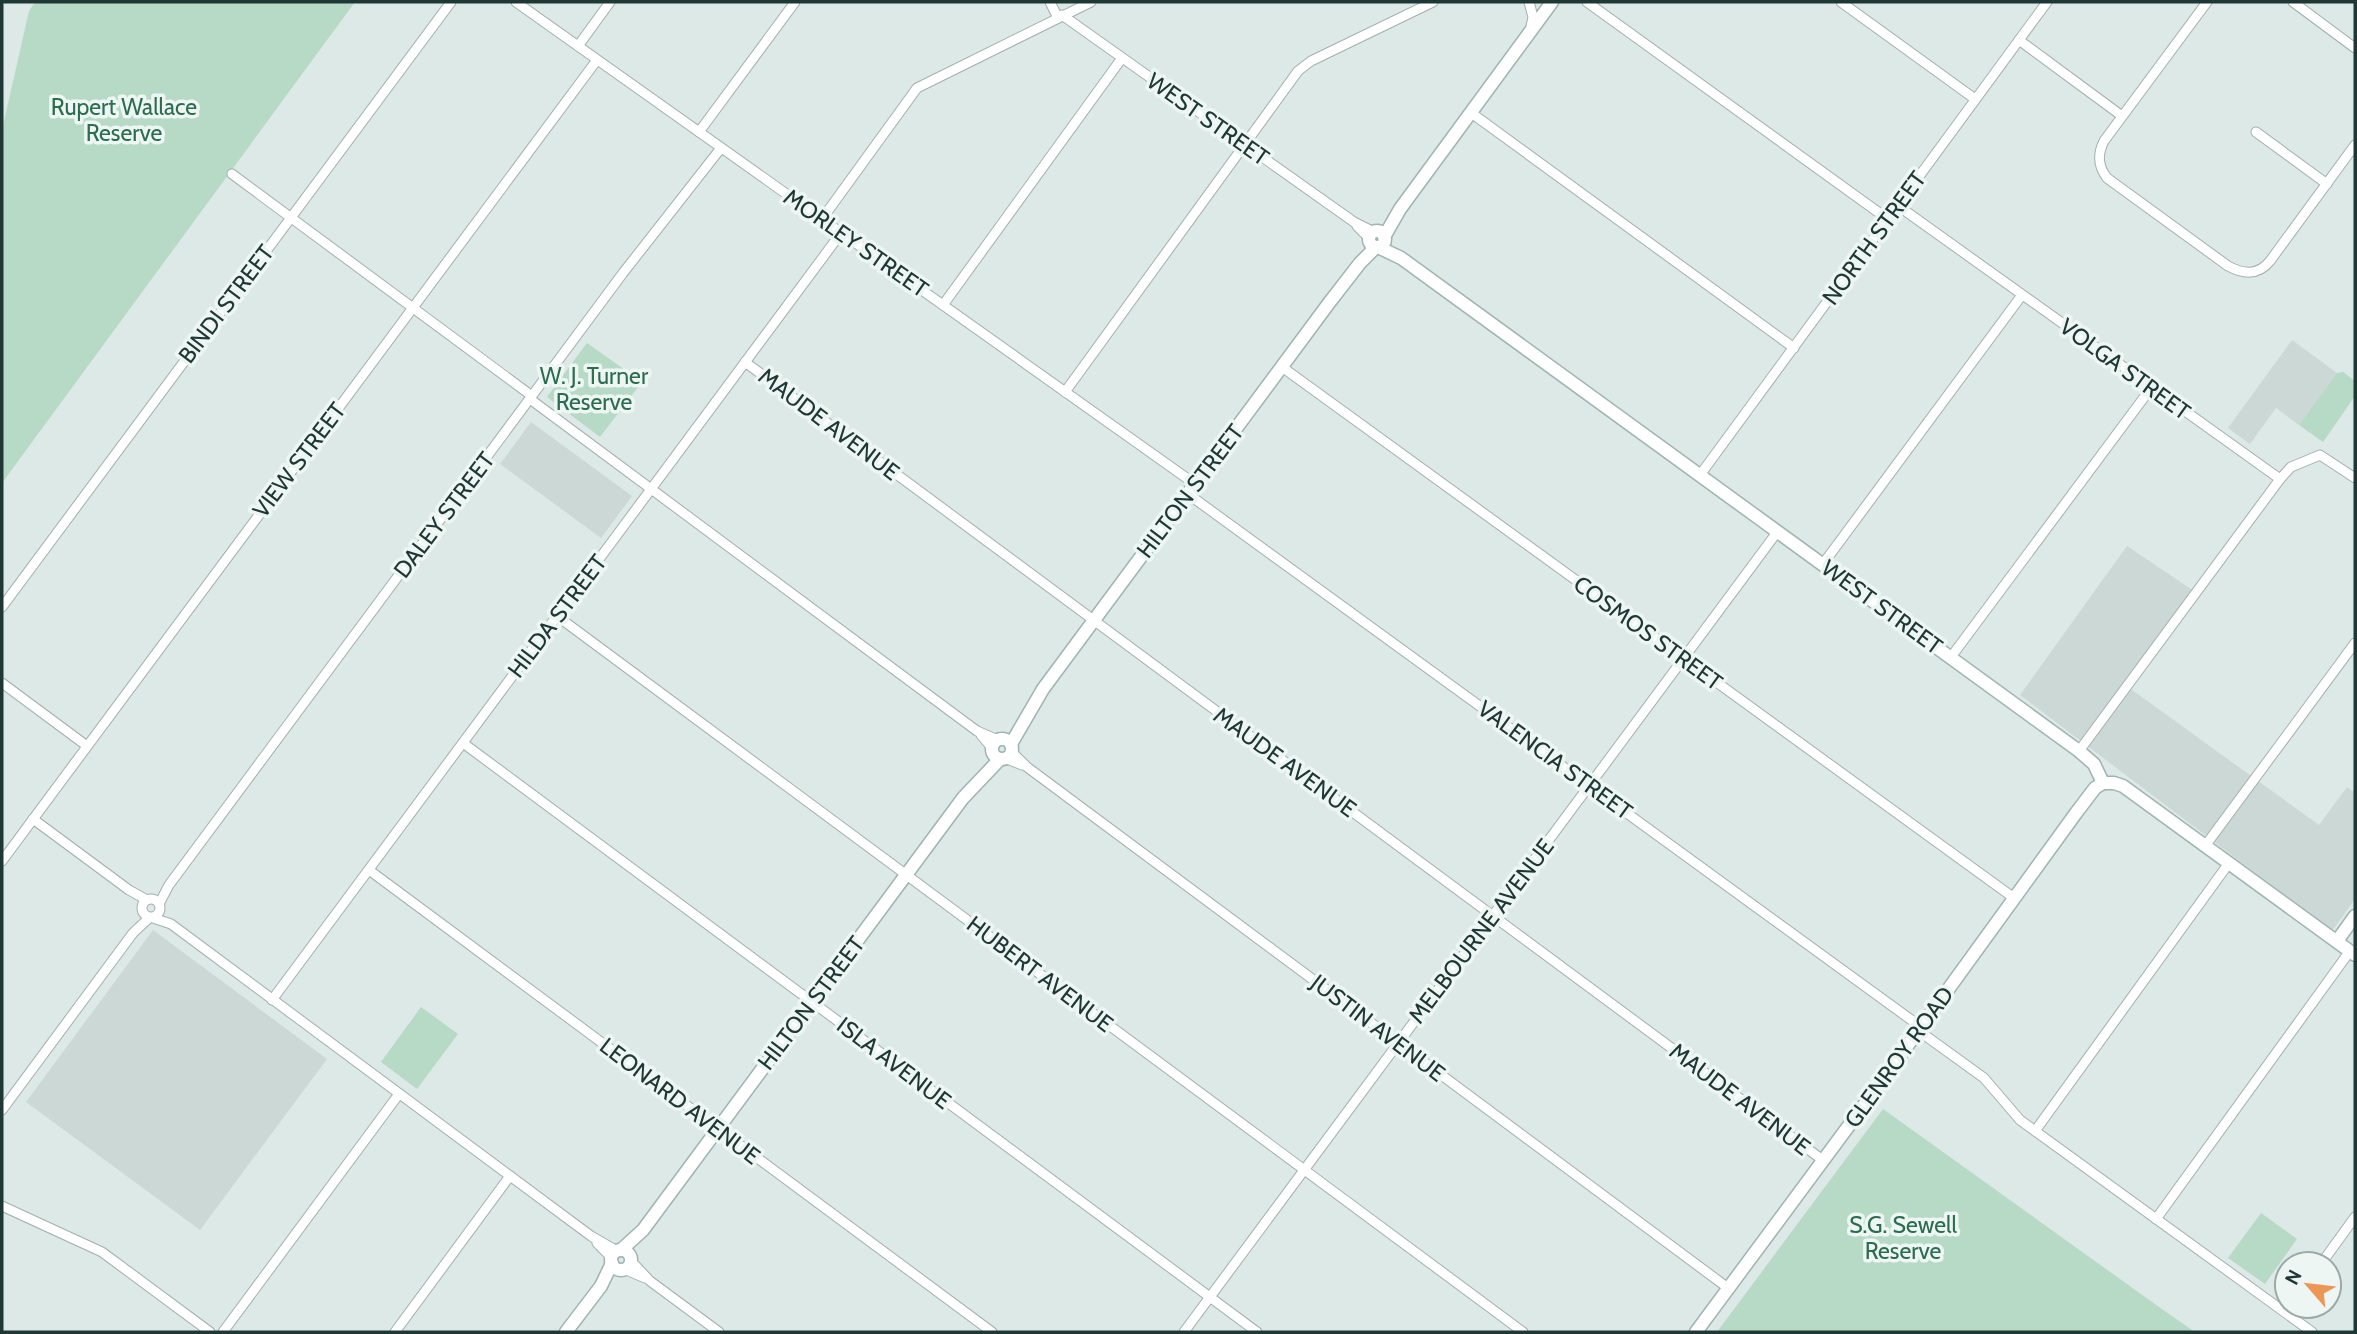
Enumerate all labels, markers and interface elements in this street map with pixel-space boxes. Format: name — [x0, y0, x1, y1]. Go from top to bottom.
street label: WEST STREET — [1142, 67, 1274, 171]
park label: Rupert Wallace Reserve — [51, 93, 197, 147]
street label: NORTH STREET — [1816, 166, 1932, 310]
street label: MORLEY STREET — [778, 183, 934, 303]
street label: BINDI STREET — [172, 239, 280, 369]
street label: VOLGA STREET — [2054, 312, 2196, 426]
park label: W. J. Turner Reserve — [540, 362, 649, 416]
street label: MAUDE AVENUE — [753, 362, 905, 486]
street label: VIEW STREET — [247, 397, 351, 523]
street label: HILTON STREET — [1131, 419, 1249, 563]
street label: DALEY STREET — [388, 447, 500, 583]
street label: HILDA STREET — [502, 549, 612, 683]
street label: WEST STREET — [1816, 554, 1948, 660]
street label: COSMOS STREET — [1568, 570, 1728, 696]
street label: VALENCIA STREET — [1472, 695, 1638, 825]
street label: MAUDE AVENUE — [1208, 701, 1362, 823]
street label: MELBOURNE AVENUE — [1402, 833, 1560, 1029]
street label: HUBERT AVENUE — [961, 910, 1119, 1038]
street label: HILTON STREET — [752, 931, 870, 1075]
street label: JUSTIN AVENUE — [1305, 968, 1451, 1088]
street label: GLENROY ROAD — [1838, 981, 1960, 1133]
street label: ISLA AVENUE — [831, 1011, 957, 1115]
street label: LEONARD AVENUE — [594, 1032, 766, 1170]
street label: MAUDE AVENUE — [1664, 1037, 1816, 1161]
park label: S.G. Sewell Reserve — [1849, 1211, 1957, 1265]
north arrow — [2273, 1250, 2343, 1320]
text: N — [2280, 1266, 2307, 1289]

